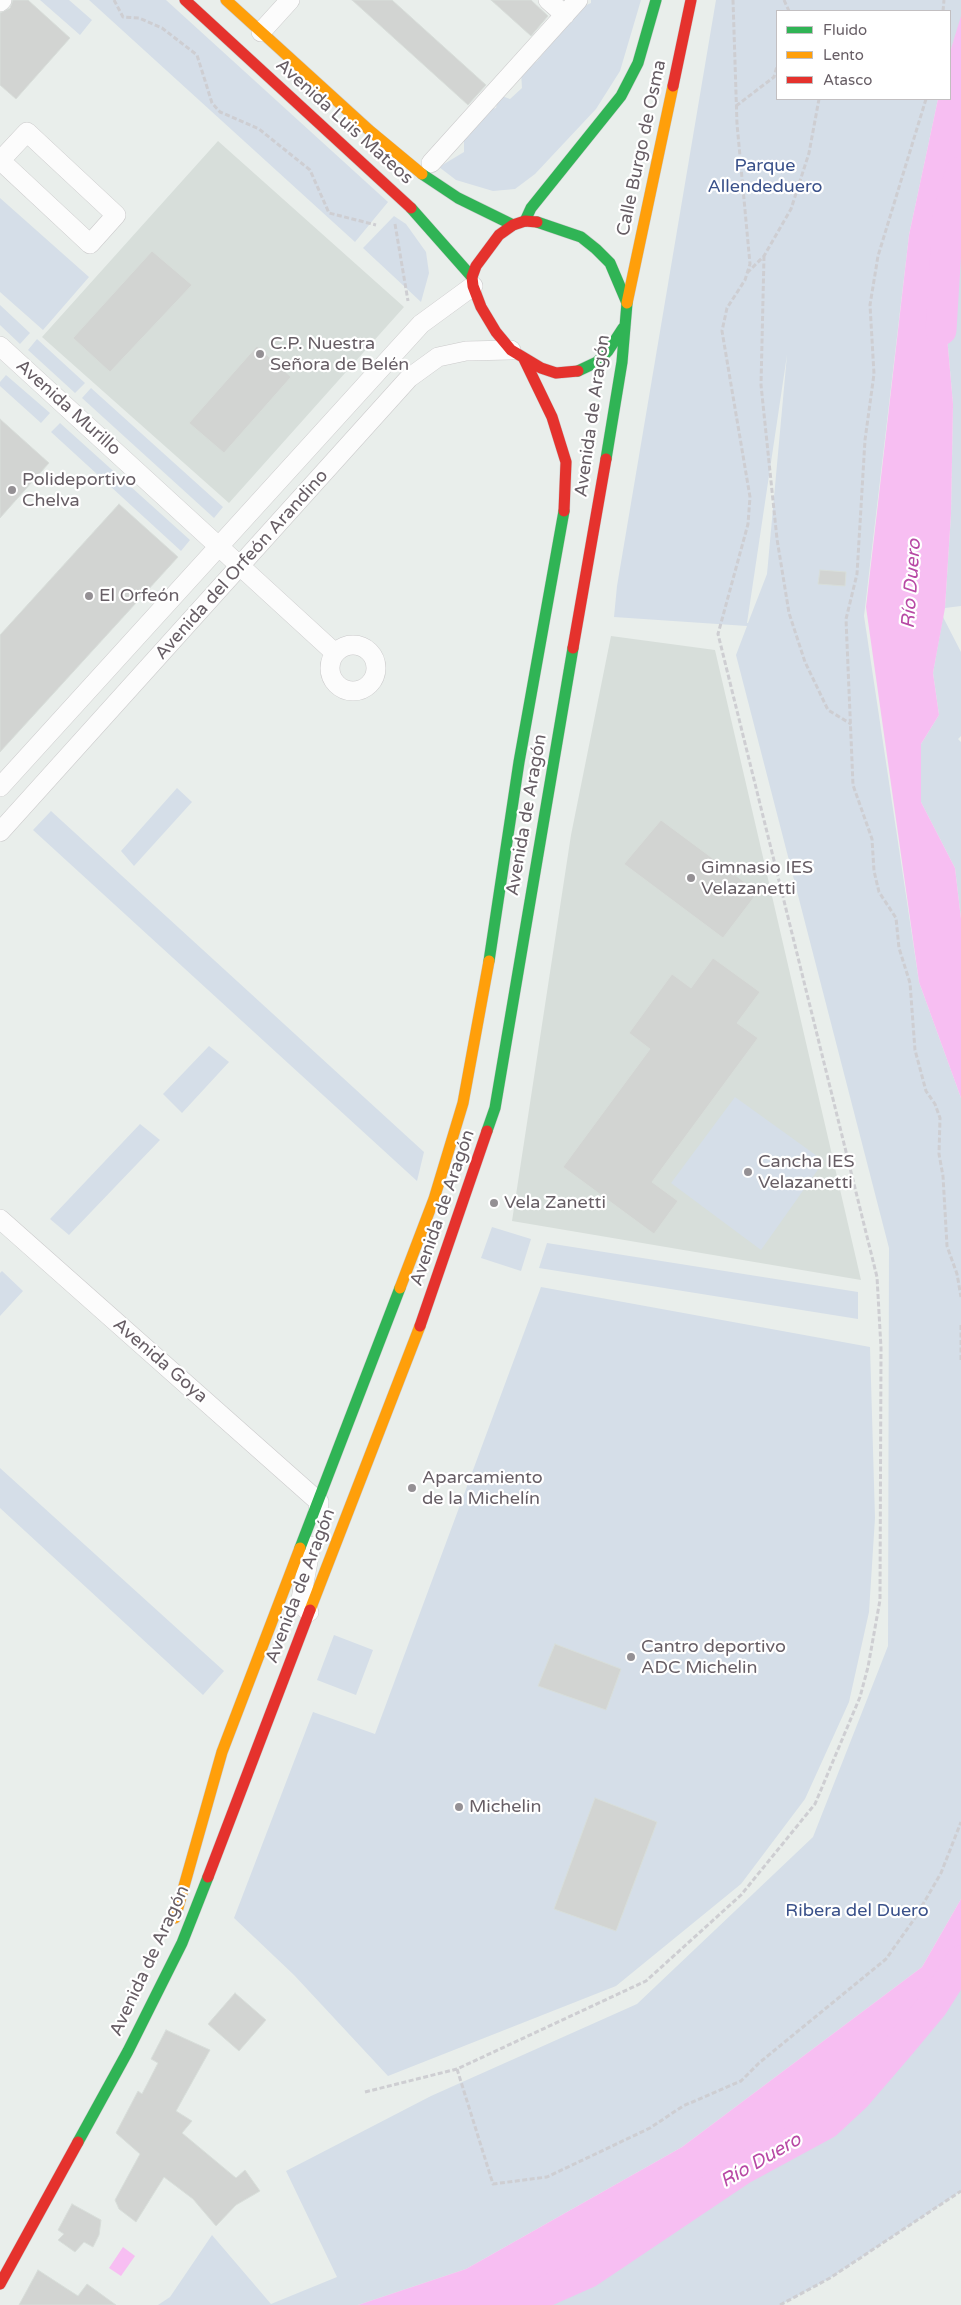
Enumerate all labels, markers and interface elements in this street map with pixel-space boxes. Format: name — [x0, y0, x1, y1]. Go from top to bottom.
legend — [776, 10, 951, 100]
text: Fluido — [823, 21, 867, 39]
text: Lento — [823, 46, 864, 64]
street label: Avenida Luis Mateos — [271, 55, 417, 189]
street label: Calle Burgo de Osma — [613, 58, 671, 238]
text: Atasco — [823, 71, 872, 89]
park label: Parque Allendeduero — [707, 155, 823, 198]
place label: C.P. Nuestra Señora de Belén — [270, 333, 409, 376]
street label: Avenida de Aragón — [571, 333, 615, 499]
marker: C.P. Nuestra Señora de Belén — [254, 348, 266, 360]
street label: Avenida Murillo — [11, 355, 125, 461]
street label: Avenida del Orfeón Arandino — [151, 466, 333, 664]
place label: Polideportivo Chelva — [22, 469, 136, 512]
marker: Polideportivo Chelva — [6, 484, 18, 496]
water label: Río Duero — [897, 538, 927, 630]
place label: El Orfeón — [99, 585, 179, 607]
marker: El Orfeón — [83, 590, 95, 602]
street label: Avenida de Aragón — [502, 732, 552, 898]
place label: Gimnasio IES Velazanetti — [701, 857, 813, 900]
marker: Gimnasio IES Velazanetti — [685, 872, 697, 884]
street label: Avenida de Aragón — [406, 1127, 480, 1289]
place label: Cancha IES Velazanetti — [758, 1151, 855, 1194]
marker: Cancha IES Velazanetti — [742, 1166, 754, 1178]
place label: Vela Zanetti — [504, 1192, 606, 1214]
marker: Vela Zanetti — [488, 1197, 500, 1209]
street label: Avenida Goya — [108, 1314, 212, 1408]
place label: Aparcamiento de la Michelín — [422, 1467, 543, 1510]
marker: Aparcamiento de la Michelín — [406, 1482, 418, 1494]
street label: Avenida de Aragón — [262, 1506, 340, 1666]
place label: Cantro deportivo ADC Michelin — [641, 1636, 786, 1678]
marker: Cantro deportivo ADC Michelin — [625, 1651, 637, 1663]
place label: Michelin — [469, 1796, 541, 1818]
marker: Michelin — [453, 1801, 465, 1813]
street label: Avenida de Aragón — [106, 1882, 194, 2040]
park label: Ribera del Duero — [785, 1900, 929, 1922]
water label: Río Duero — [716, 2129, 806, 2193]

